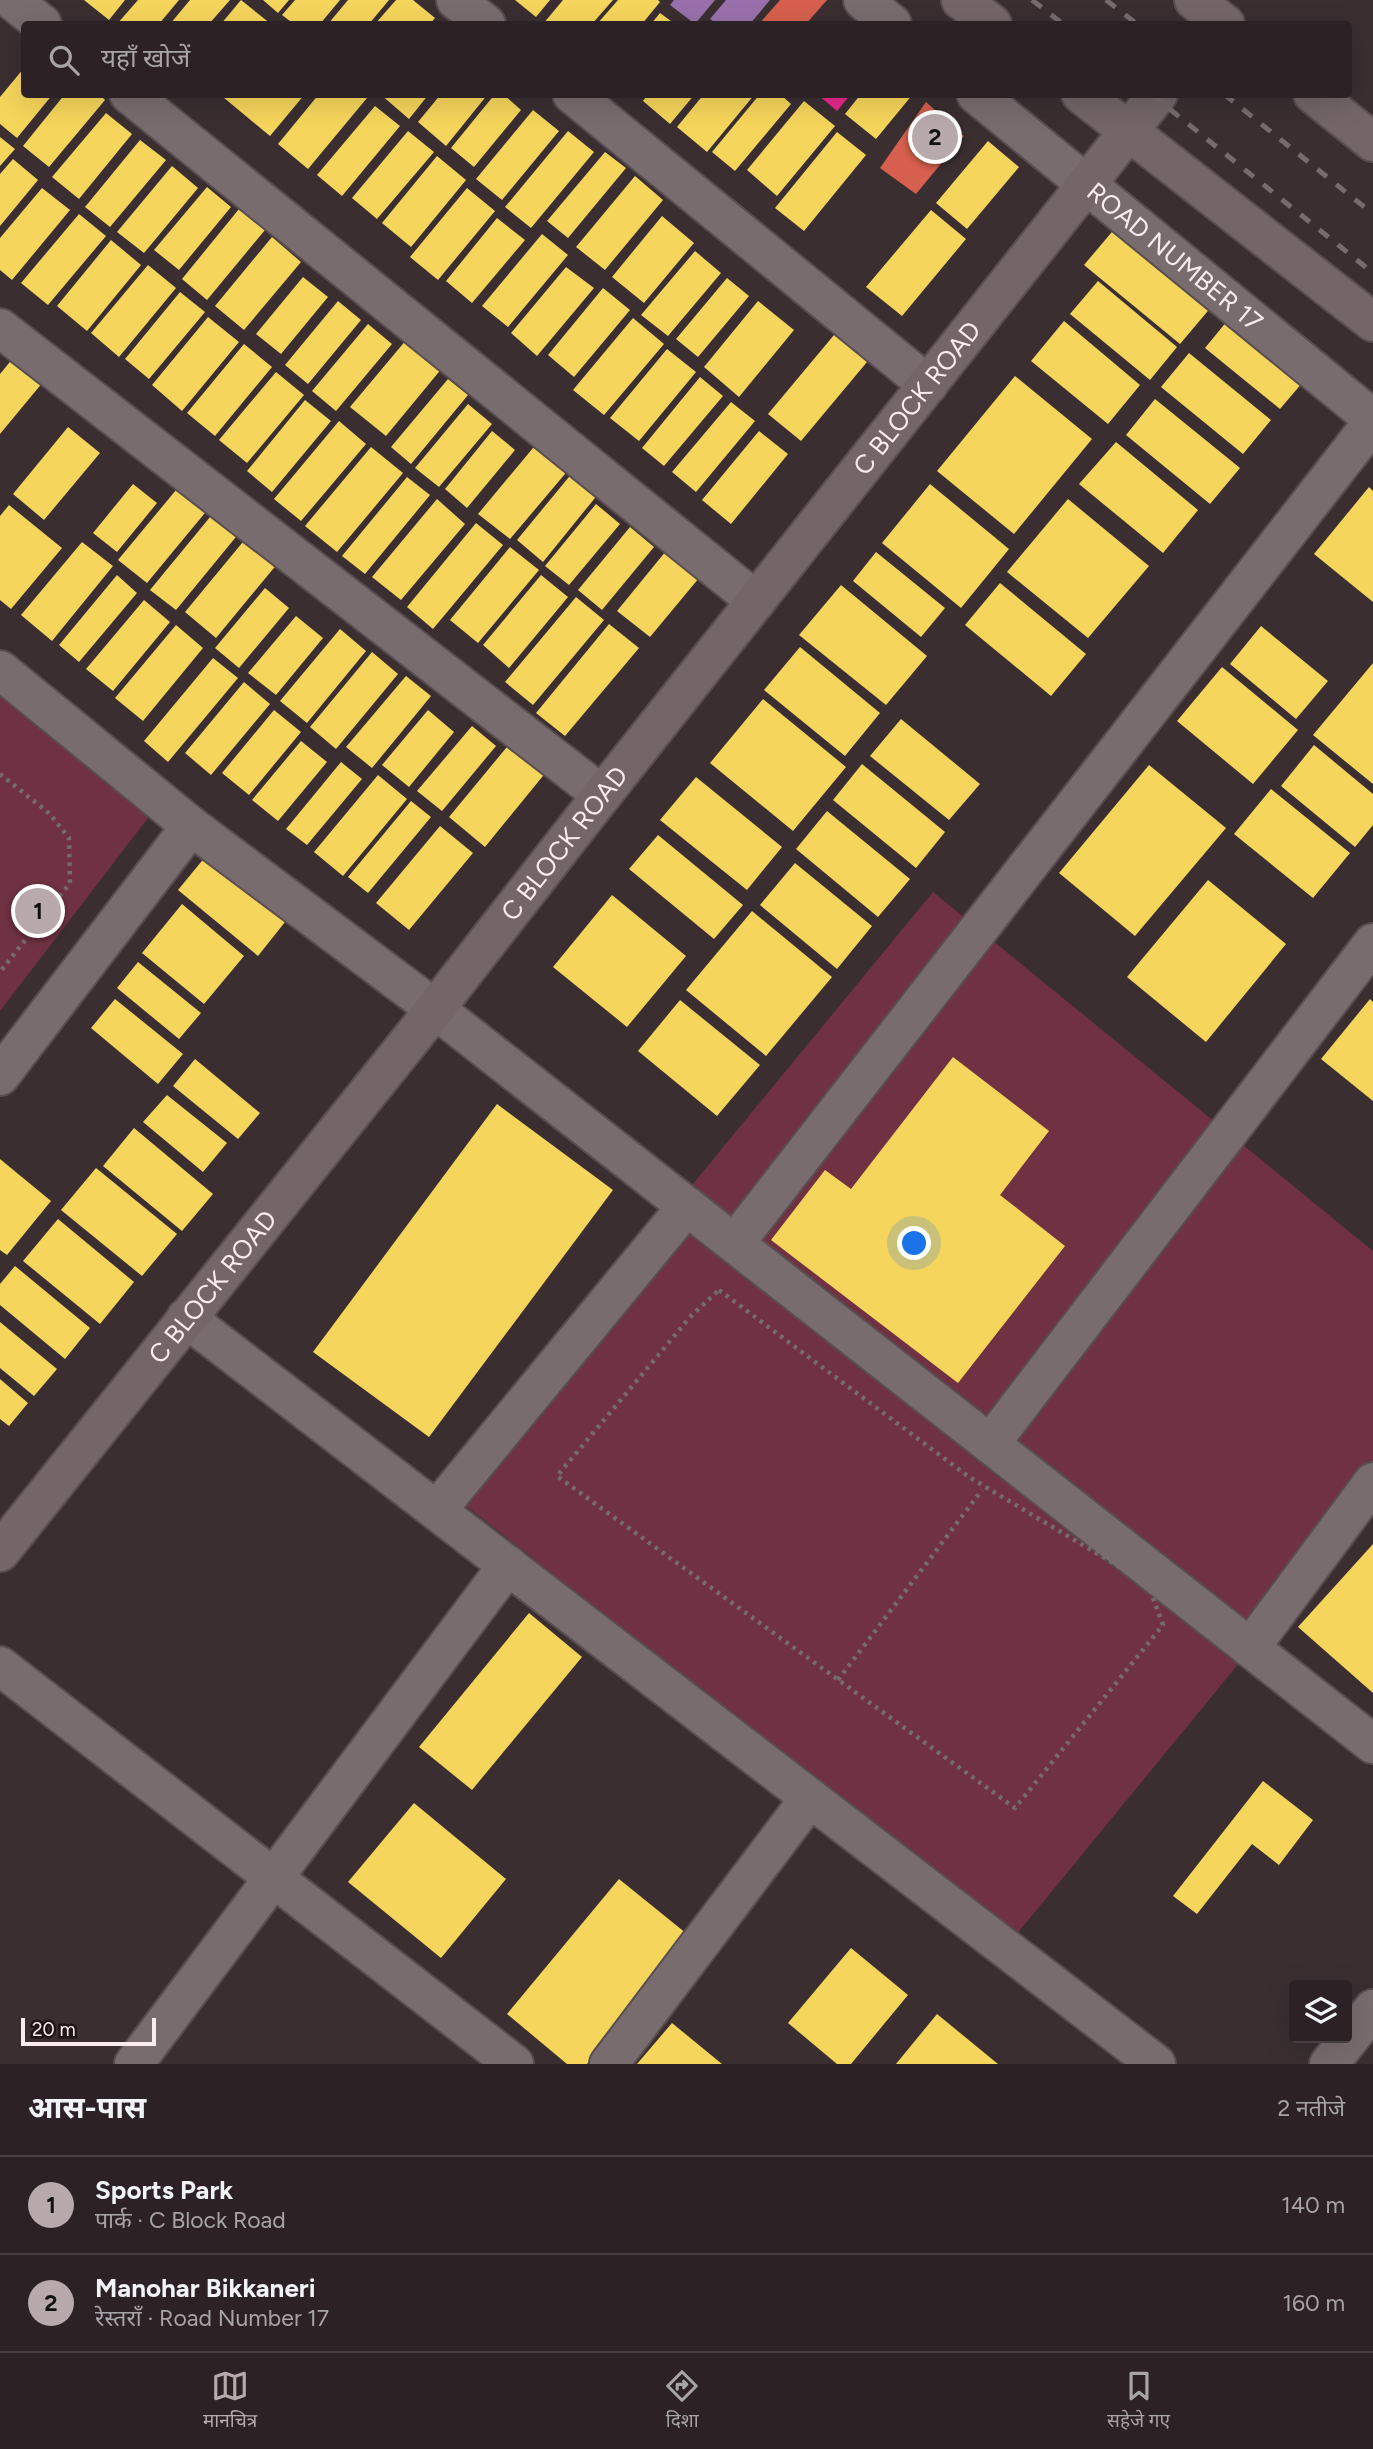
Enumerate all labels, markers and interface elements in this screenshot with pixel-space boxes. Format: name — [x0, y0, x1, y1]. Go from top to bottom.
search box — [21, 21, 1352, 98]
icon: search — [45, 41, 83, 79]
text: यहाँ खोजें — [101, 42, 190, 74]
pin: 2 — [912, 111, 958, 163]
street label: ROAD NUMBER 17 — [1081, 175, 1269, 338]
street label: C BLOCK ROAD — [846, 315, 988, 481]
street label: C BLOCK ROAD — [494, 760, 635, 927]
pin: 1 — [15, 885, 61, 937]
street label: C BLOCK ROAD — [142, 1204, 284, 1370]
your location — [897, 1226, 931, 1260]
map controls — [1289, 1980, 1352, 2043]
button: layers — [1289, 1980, 1352, 2043]
scale bar — [21, 2015, 156, 2047]
text: 20 m — [32, 2018, 76, 2041]
text: आस-पास — [28, 2089, 146, 2126]
text: 2 नतीजे — [1278, 2094, 1345, 2122]
text: Sports Park — [95, 2174, 233, 2206]
text: 1 — [46, 2191, 56, 2219]
text: 140 m — [1281, 2191, 1345, 2219]
text: पार्क · C Block Road — [95, 2206, 286, 2234]
text: Manohar Bikkaneri — [95, 2272, 315, 2304]
text: 2 — [44, 2289, 58, 2317]
text: 160 m — [1282, 2289, 1345, 2317]
text: रेस्तराँ · Road Number 17 — [95, 2304, 329, 2332]
tab: मानचित्र — [203, 2367, 257, 2435]
tab: दिशा — [663, 2367, 701, 2435]
tab: सहेजे गए — [1107, 2367, 1170, 2435]

